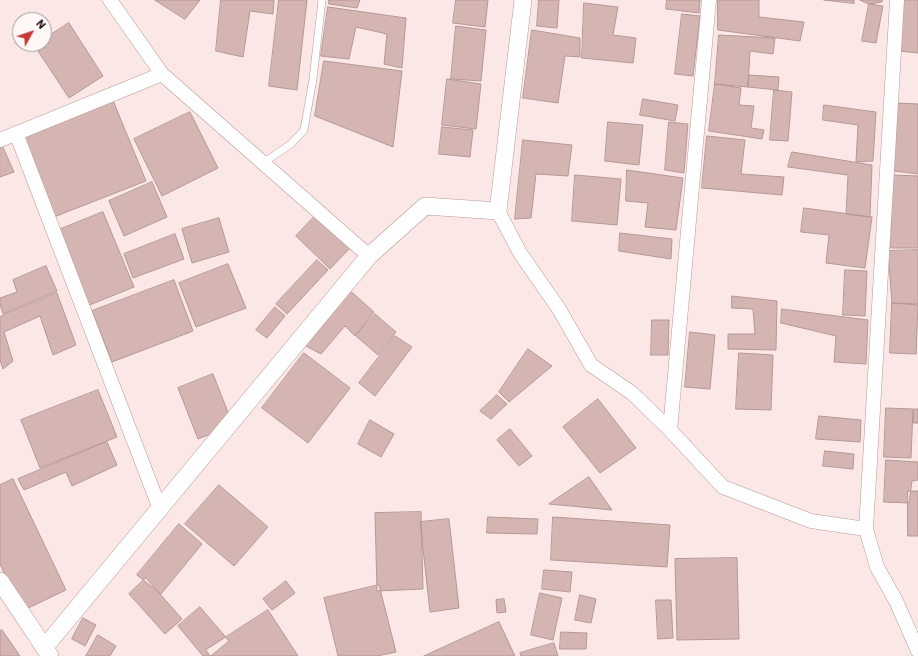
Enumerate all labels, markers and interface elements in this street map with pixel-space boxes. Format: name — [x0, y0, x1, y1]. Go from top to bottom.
north arrow — [12, 12, 52, 52]
text: N — [33, 17, 48, 32]

